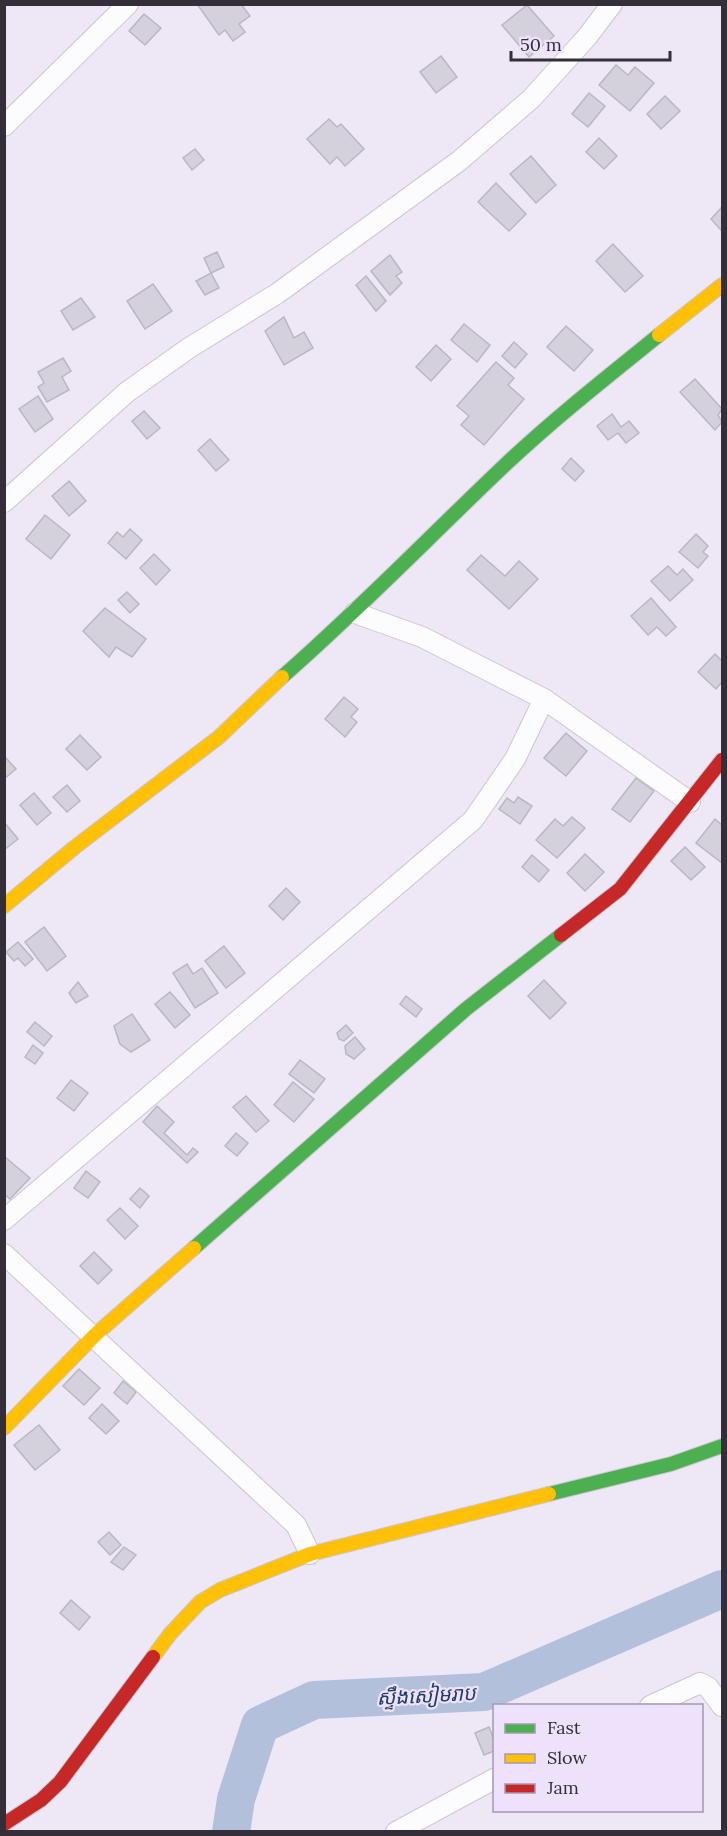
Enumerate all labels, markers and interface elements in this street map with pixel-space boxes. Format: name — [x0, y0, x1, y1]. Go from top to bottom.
scale bar — [511, 24, 670, 62]
text: 50 m — [520, 33, 562, 56]
water label: ស្ទឹងសៀមរាប — [376, 1680, 478, 1711]
legend — [493, 1704, 703, 1812]
text: Fast — [547, 1716, 581, 1739]
text: Slow — [547, 1746, 587, 1769]
text: Jam — [546, 1776, 579, 1799]

